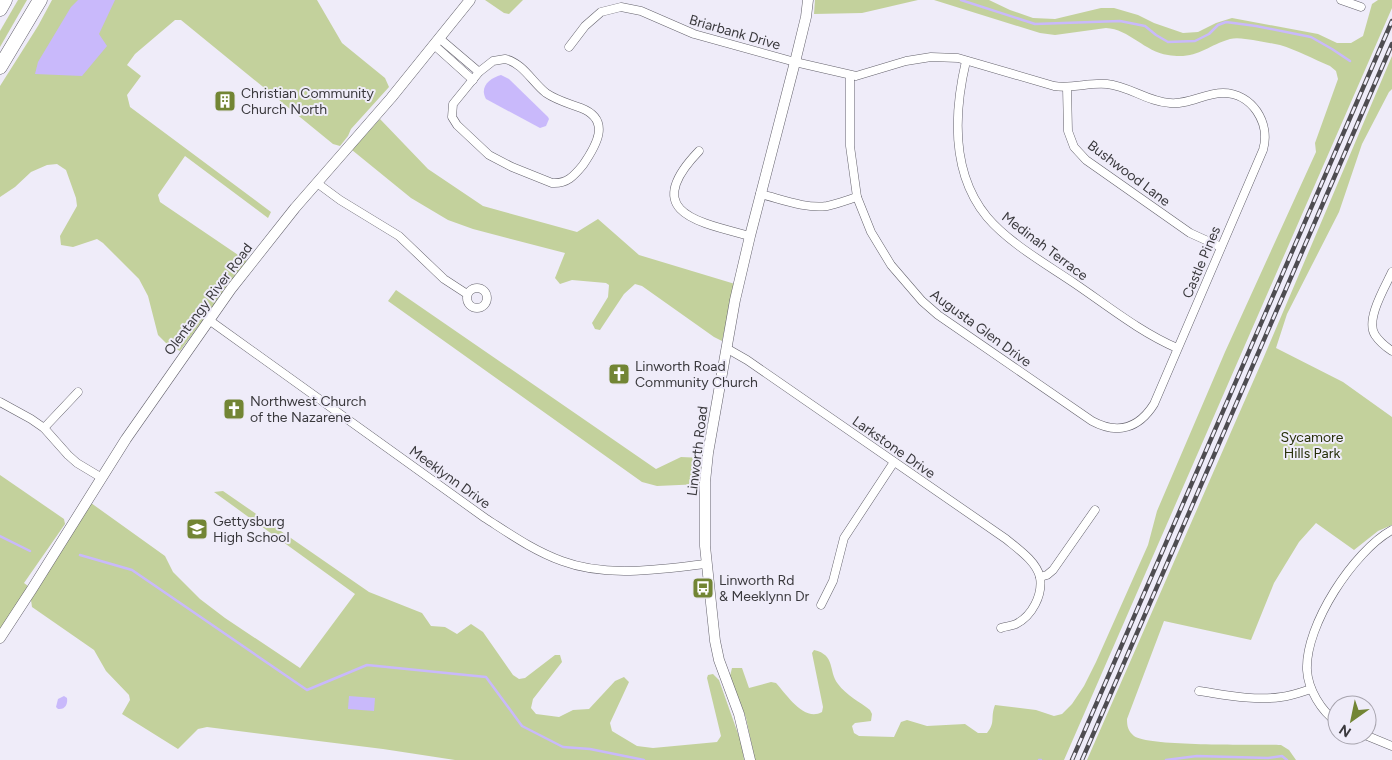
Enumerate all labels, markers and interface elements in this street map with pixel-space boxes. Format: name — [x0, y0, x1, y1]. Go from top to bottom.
street label: Briarbank Drive — [687, 11, 783, 54]
place label: Christian Community Church North — [241, 85, 375, 118]
building icon: Christian Community Church North — [213, 89, 237, 113]
street label: Bushwood Lane — [1084, 137, 1174, 210]
street label: Medinah Terrace — [998, 208, 1091, 285]
street label: Castle Pines — [1179, 224, 1224, 301]
street label: Olentangy River Road — [161, 240, 256, 359]
street label: Augusta Glen Drive — [927, 286, 1035, 371]
place label: Linworth Road Community Church — [635, 358, 758, 391]
church icon: Linworth Road Community Church — [607, 362, 631, 386]
place label: Northwest Church of the Nazarene — [250, 393, 366, 426]
church icon: Northwest Church of the Nazarene — [222, 397, 246, 421]
street label: Linworth Road — [684, 405, 711, 497]
street label: Larkstone Drive — [849, 413, 939, 482]
park label: Sycamore Hills Park — [1281, 429, 1344, 462]
street label: Meeklynn Drive — [406, 442, 494, 513]
place label: Gettysburg High School — [213, 513, 290, 546]
school or university icon: Gettysburg High School — [185, 517, 209, 541]
place label: Linworth Rd & Meeklynn Dr — [719, 572, 810, 605]
bus stop icon: Linworth Rd & Meeklynn Dr — [691, 576, 715, 600]
north arrow — [1327, 695, 1377, 745]
text: N — [1336, 720, 1354, 741]

